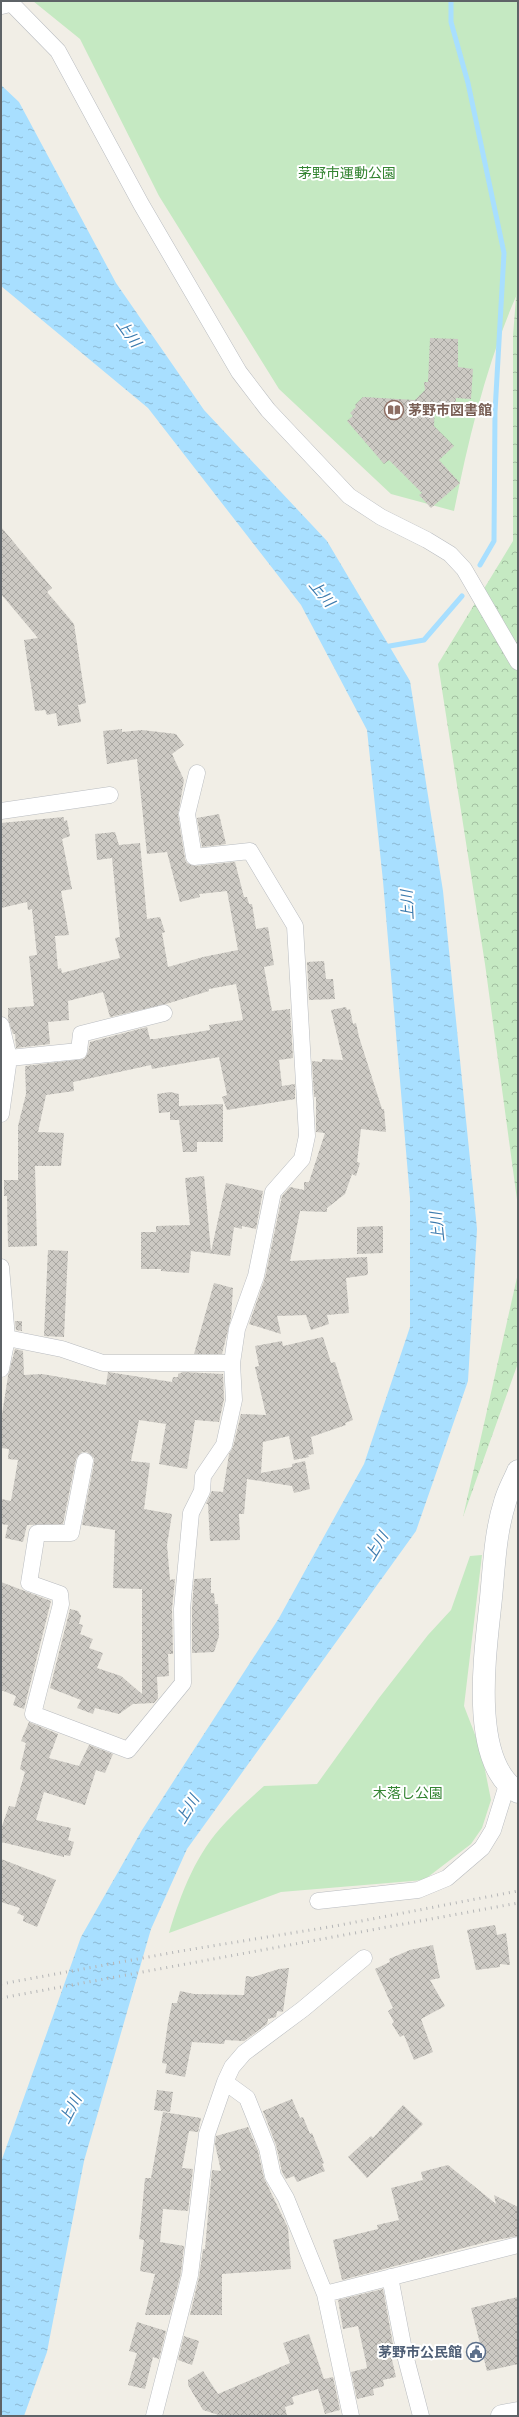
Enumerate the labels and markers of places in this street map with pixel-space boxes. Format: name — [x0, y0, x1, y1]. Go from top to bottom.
library icon: 茅野市図書館 — [383, 399, 405, 421]
place label: 茅野市図書館 — [408, 401, 492, 419]
public building icon: 茅野市公民館 — [465, 2341, 487, 2363]
place label: 茅野市公民館 — [378, 2343, 462, 2361]

